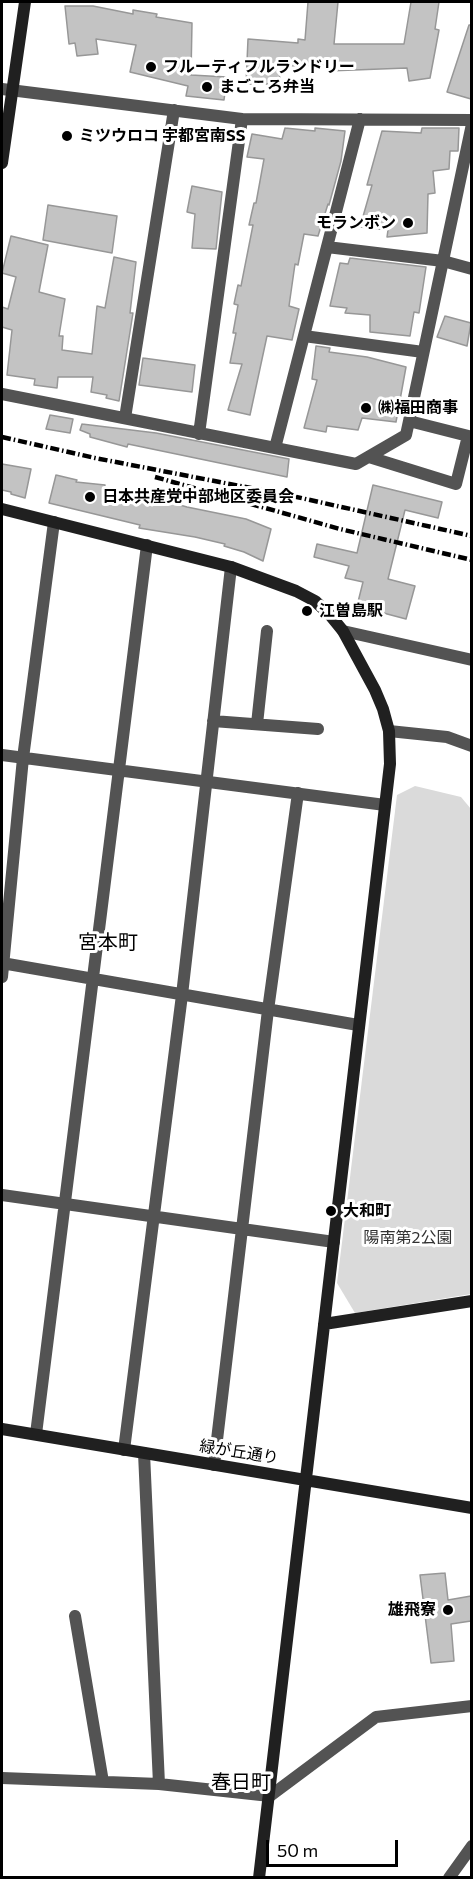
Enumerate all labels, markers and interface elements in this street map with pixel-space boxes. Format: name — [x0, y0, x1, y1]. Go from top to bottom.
place label: フルーティフルランドリー — [163, 57, 355, 77]
marker: フルーティフルランドリー — [144, 60, 158, 74]
place label: まごころ弁当 — [219, 77, 315, 97]
marker: まごころ弁当 — [200, 80, 214, 94]
place label: ミツウロコ 宇都宮南SS — [79, 126, 245, 146]
marker: ミツウロコ 宇都宮南SS — [60, 129, 74, 143]
place label: モランボン — [316, 213, 396, 233]
marker: モランボン — [401, 216, 415, 230]
place label: ㈱福田商事 — [378, 398, 458, 418]
marker: ㈱福田商事 — [359, 401, 373, 415]
place label: 日本共産党中部地区委員会 — [102, 487, 294, 507]
marker: 日本共産党中部地区委員会 — [83, 490, 97, 504]
place label: 江曽島駅 — [319, 601, 383, 621]
marker: 江曽島駅 — [300, 604, 314, 618]
district label: 宮本町 — [78, 930, 138, 954]
place label: 大和町 — [343, 1201, 391, 1221]
marker: 大和町 — [324, 1204, 338, 1218]
park label: 陽南第2公園 — [364, 1228, 452, 1248]
street label: 緑が丘通り — [198, 1436, 280, 1468]
place label: 雄飛寮 — [388, 1600, 436, 1620]
marker: 雄飛寮 — [441, 1603, 455, 1617]
district label: 春日町 — [211, 1770, 271, 1794]
scale bar — [269, 1828, 401, 1866]
text: 50 m — [277, 1839, 318, 1861]

